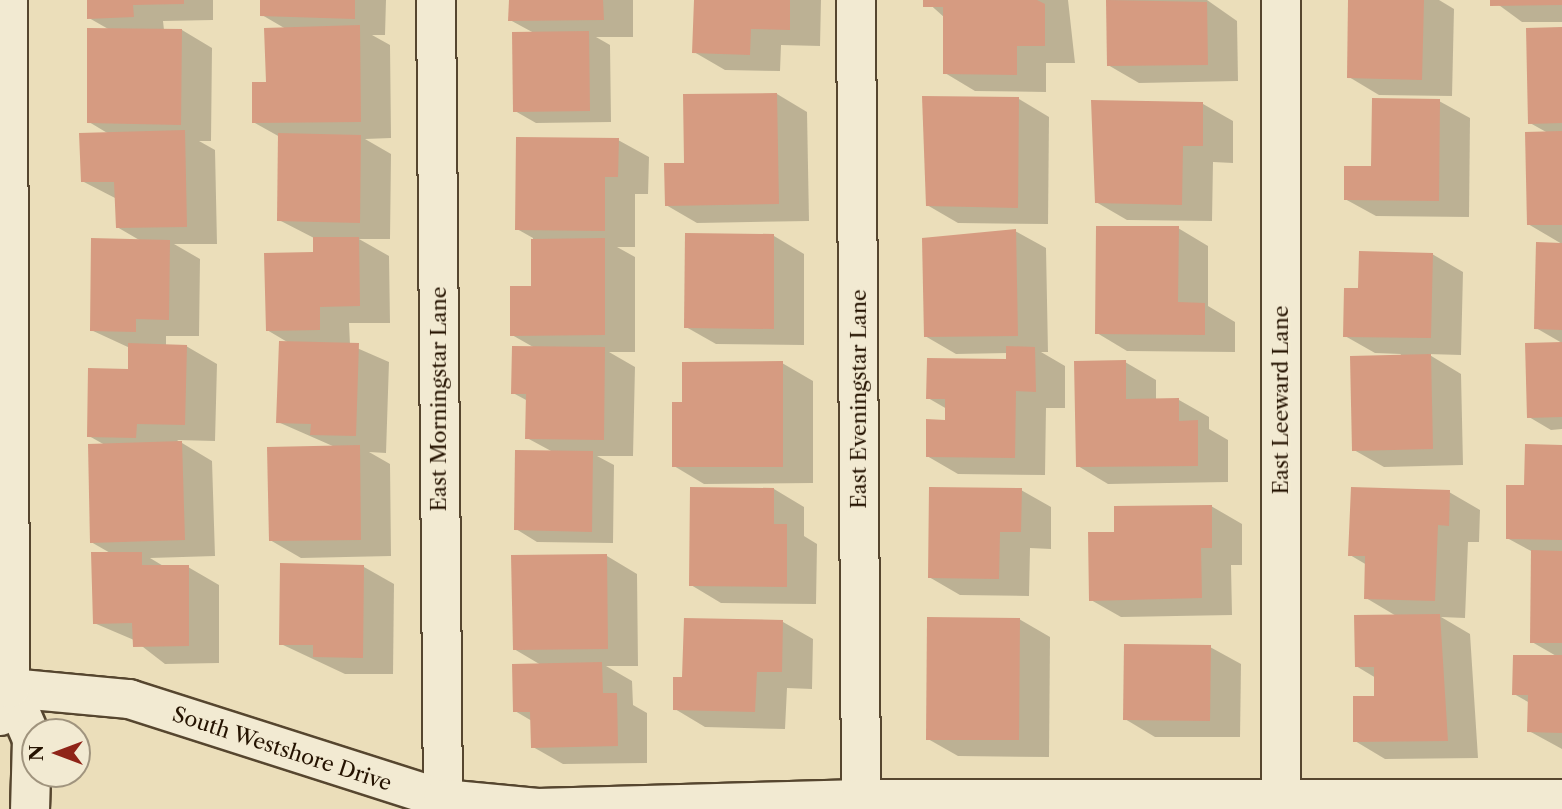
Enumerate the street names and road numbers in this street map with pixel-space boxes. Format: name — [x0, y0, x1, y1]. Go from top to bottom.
street label: East Morningstar Lane — [426, 286, 452, 512]
street label: East Eveningstar Lane — [846, 289, 872, 509]
street label: East Leeward Lane — [1268, 305, 1294, 495]
street label: South Westshore Drive — [169, 702, 395, 796]

